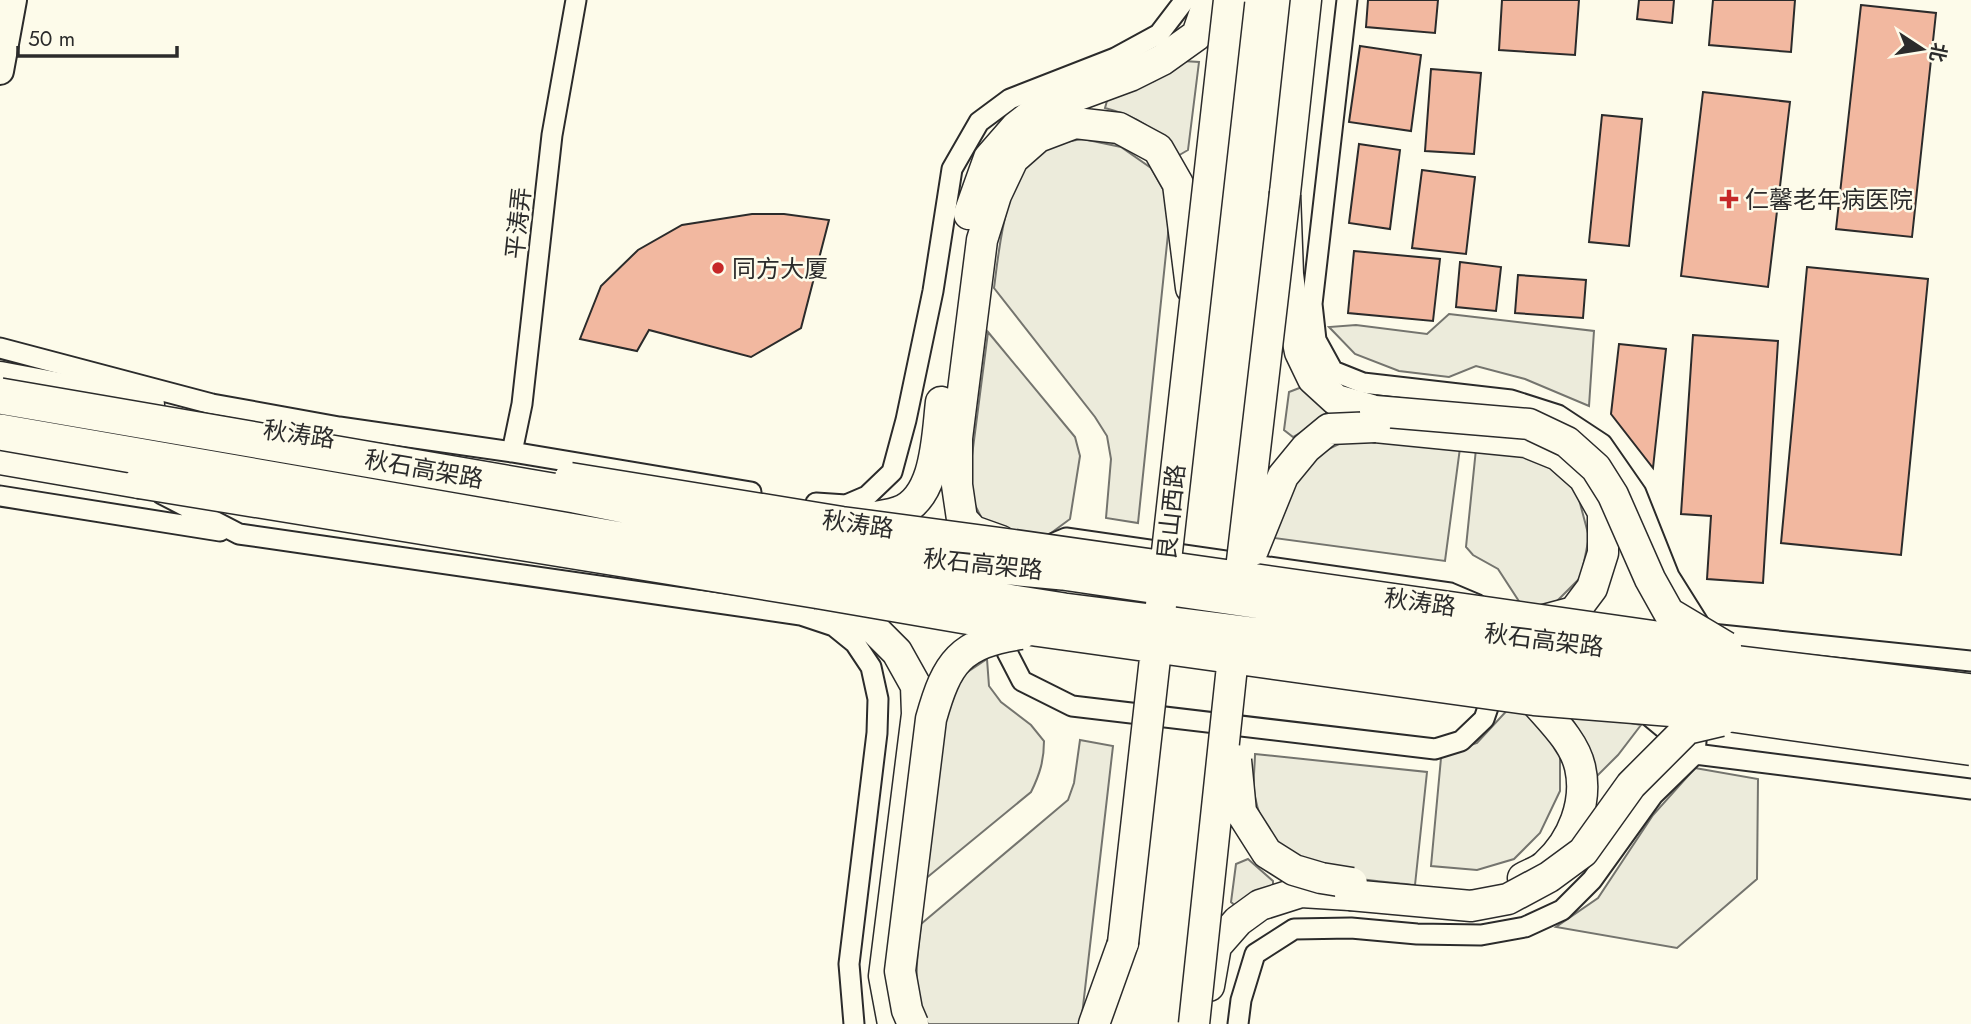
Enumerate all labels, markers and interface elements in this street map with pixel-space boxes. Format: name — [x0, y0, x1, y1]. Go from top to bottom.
scale bar — [18, 14, 177, 58]
north arrow — [1887, 14, 1957, 84]
text: 50 m — [28, 24, 75, 54]
text: 北 — [1923, 40, 1953, 65]
place label: 仁馨老年病医院 — [1745, 182, 1913, 217]
street label: 平涛弄 — [497, 185, 539, 261]
marker: 仁馨老年病医院 — [1719, 189, 1739, 209]
place label: 同方大厦 — [732, 251, 828, 286]
marker: 同方大厦 — [710, 260, 726, 276]
street label: 秋涛路 — [261, 412, 337, 456]
street label: 秋石高架路 — [362, 441, 486, 497]
street label: 艮山西路 — [1149, 462, 1193, 562]
street label: 秋涛路 — [820, 502, 896, 546]
street label: 秋石高架路 — [921, 540, 1045, 588]
street label: 秋涛路 — [1382, 580, 1458, 624]
street label: 秋石高架路 — [1482, 615, 1606, 665]

